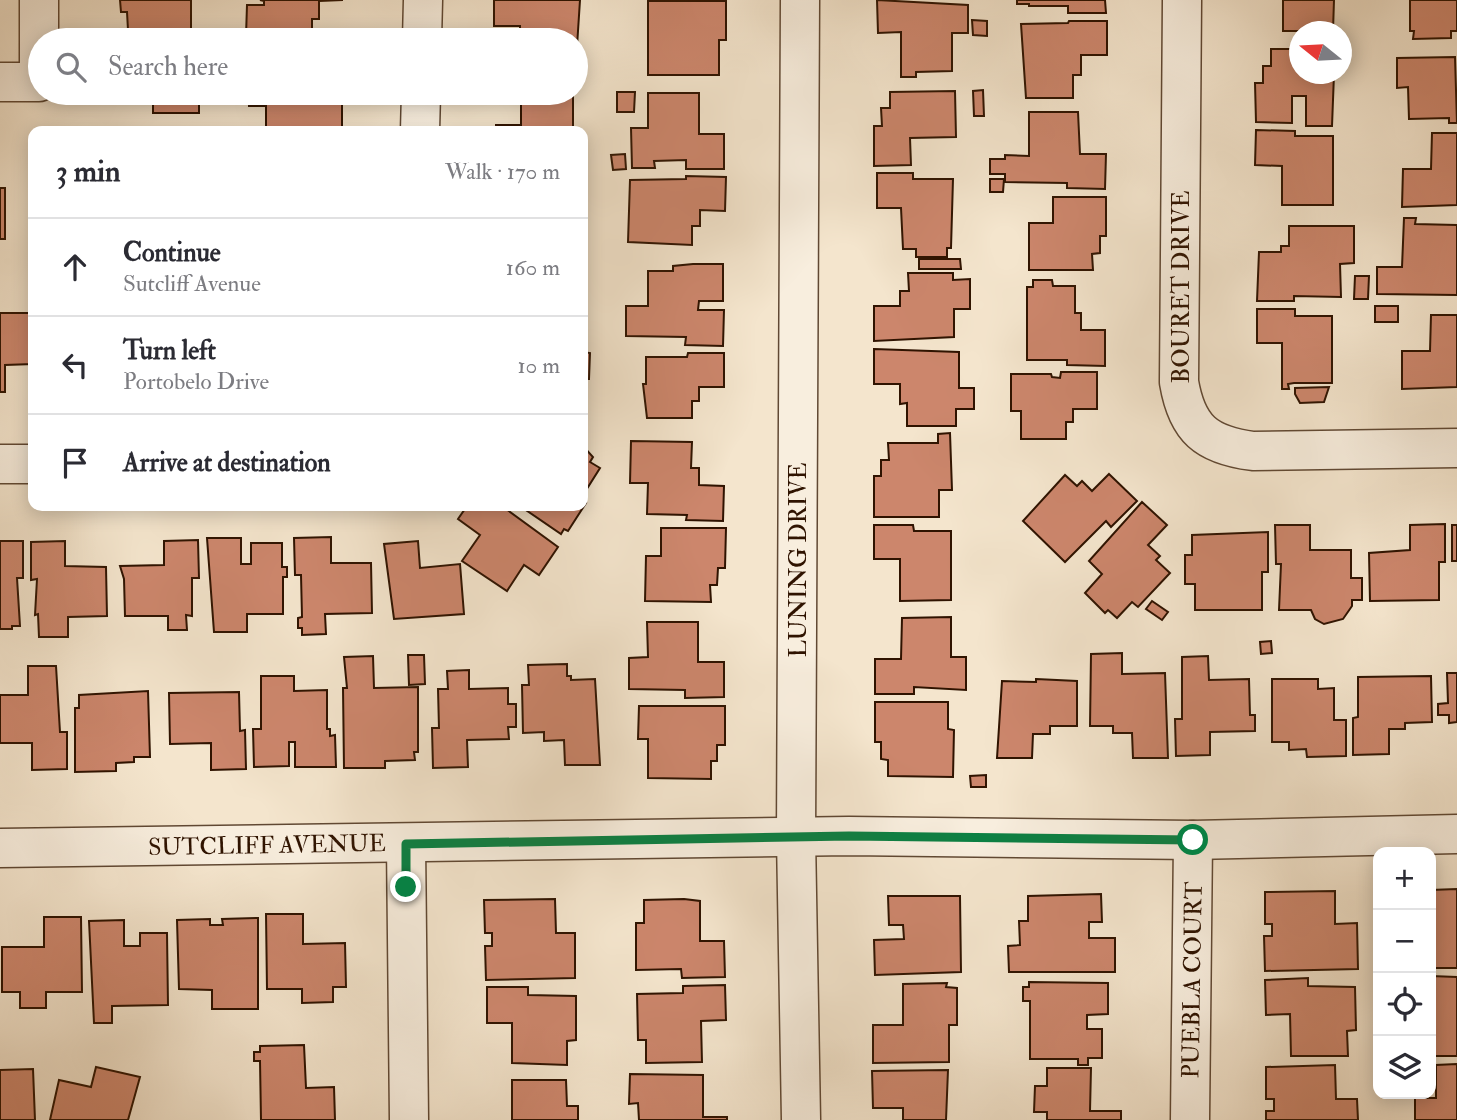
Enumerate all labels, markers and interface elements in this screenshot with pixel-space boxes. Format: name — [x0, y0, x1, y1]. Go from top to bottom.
north arrow — [1289, 21, 1352, 84]
search box — [28, 28, 588, 105]
icon: search — [52, 48, 90, 86]
text: Search here — [108, 51, 228, 83]
text: 3 min — [56, 153, 121, 190]
text: Walk · 170 m — [445, 157, 560, 186]
street label: BOURET DRIVE — [1166, 191, 1197, 383]
text: Continue — [123, 237, 221, 269]
icon: ahead — [56, 248, 94, 286]
text: 160 m — [506, 253, 560, 282]
text: Sutcliff Avenue — [123, 269, 261, 298]
text: Turn left — [123, 335, 216, 367]
icon: left — [56, 346, 94, 384]
text: 10 m — [517, 351, 560, 380]
text: Portobelo Drive — [123, 367, 269, 396]
icon: arrive — [56, 444, 94, 482]
text: Arrive at destination — [123, 447, 331, 479]
street label: LUNING DRIVE — [783, 462, 814, 658]
route start — [1177, 824, 1208, 855]
street label: SUTCLIFF AVENUE — [148, 828, 386, 863]
map controls — [1373, 847, 1436, 1099]
button: + — [1373, 847, 1436, 910]
route end — [390, 871, 421, 902]
street label: PUEBLA COURT — [1175, 881, 1210, 1079]
button: − — [1373, 910, 1436, 973]
button: locate — [1373, 973, 1436, 1036]
button: layers — [1373, 1036, 1436, 1099]

